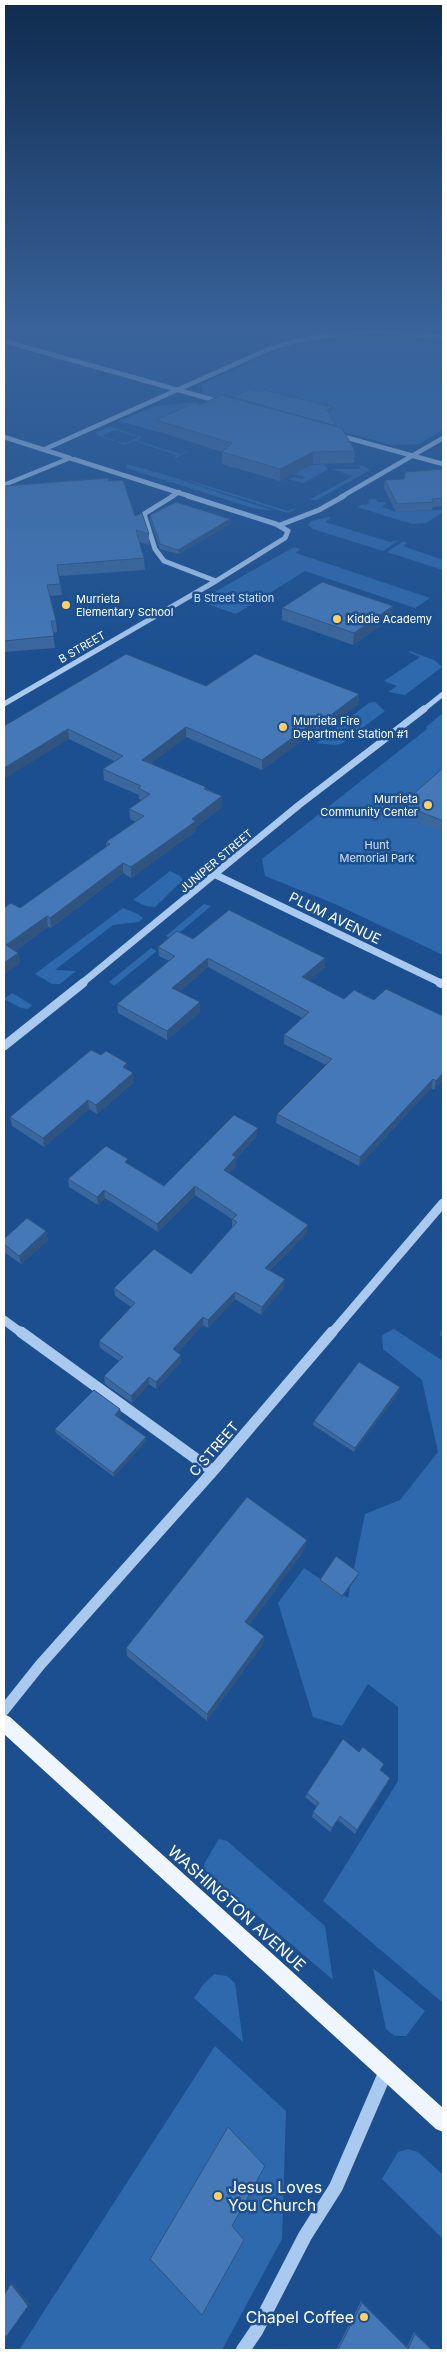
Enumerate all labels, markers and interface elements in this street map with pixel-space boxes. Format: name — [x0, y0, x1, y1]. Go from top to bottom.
park label: B Street Station — [194, 591, 274, 605]
place label: Murrieta Elementary School — [76, 592, 173, 619]
marker: Murrieta Elementary School — [60, 599, 72, 611]
place label: Kiddie Academy — [347, 612, 432, 626]
marker: Kiddie Academy — [331, 613, 343, 625]
street label: B STREET — [56, 628, 108, 666]
place label: Murrieta Fire Department Station #1 — [293, 714, 408, 741]
marker: Murrieta Fire Department Station #1 — [277, 721, 289, 733]
place label: Murrieta Community Center — [320, 792, 418, 819]
marker: Murrieta Community Center — [422, 799, 434, 811]
street label: JUNIPER STREET — [177, 826, 255, 896]
park label: Hunt Memorial Park — [339, 838, 415, 865]
street label: PLUM AVENUE — [287, 888, 384, 947]
street label: C STREET — [185, 1418, 242, 1480]
street label: WASHINGTON AVENUE — [164, 1841, 310, 1975]
place label: Jesus Loves You Church — [228, 2177, 322, 2215]
marker: Jesus Loves You Church — [212, 2190, 224, 2202]
place label: Chapel Coffee — [246, 2307, 354, 2327]
marker: Chapel Coffee — [358, 2311, 370, 2323]

